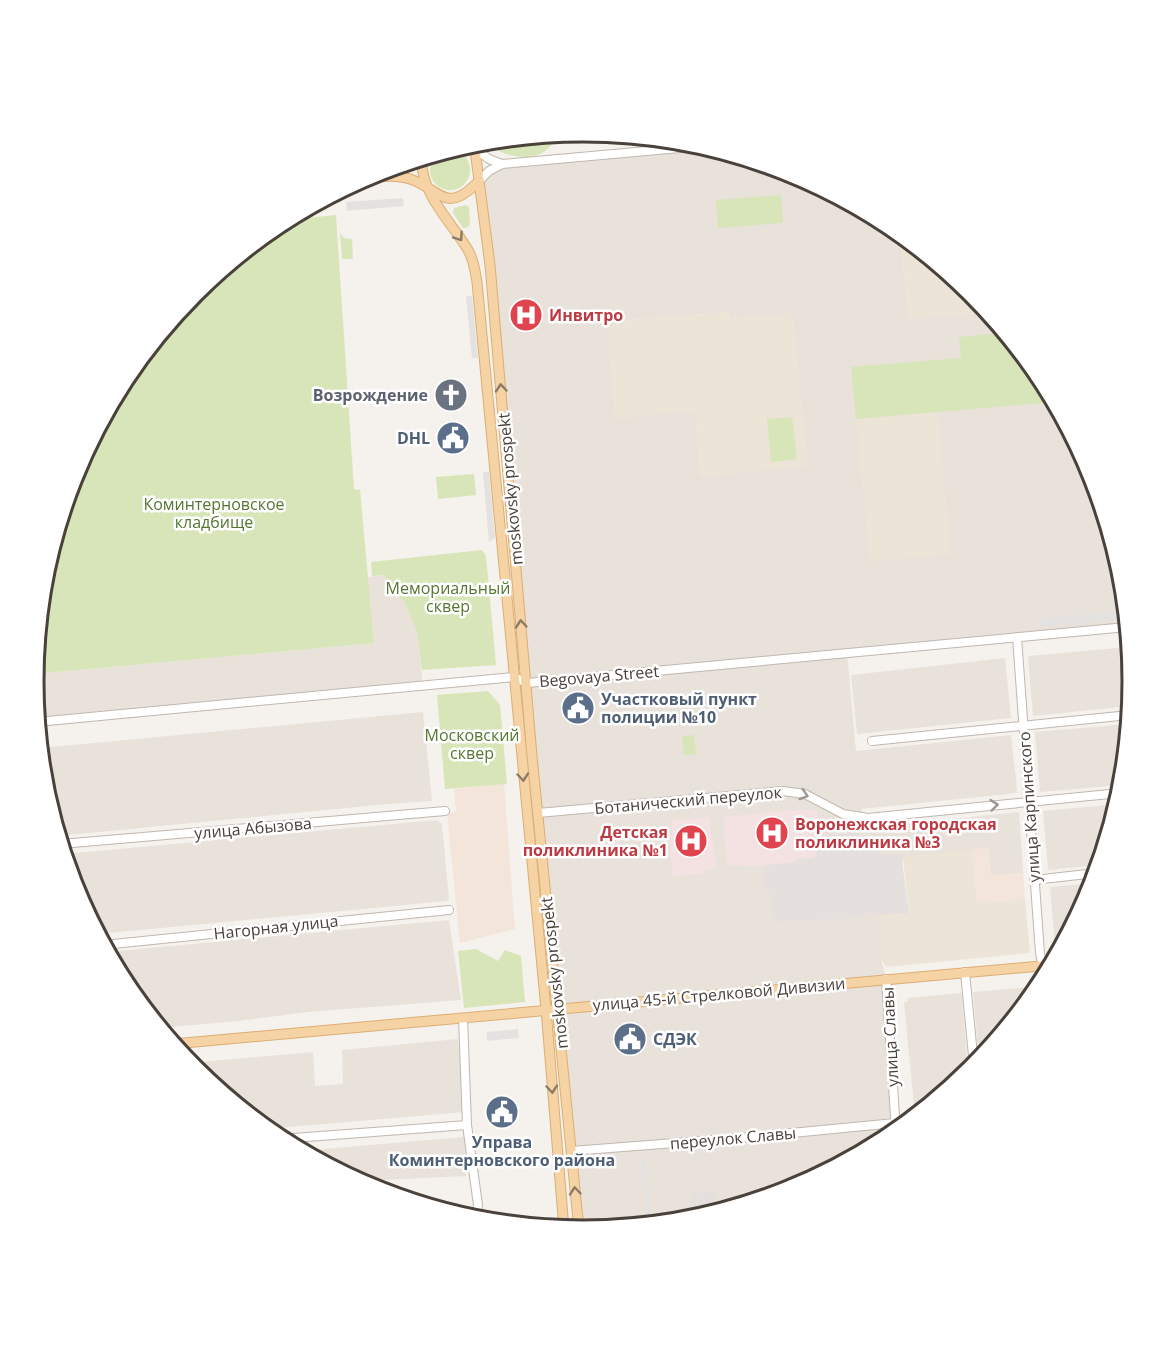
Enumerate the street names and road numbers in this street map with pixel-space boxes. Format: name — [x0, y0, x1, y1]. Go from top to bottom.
street label: moskovsky prospekt — [492, 412, 528, 566]
street label: Begovaya Street — [538, 660, 660, 692]
street label: улица Карпинского — [1013, 731, 1045, 883]
street label: Ботанический переулок — [593, 781, 783, 819]
street label: улица Абызова — [193, 812, 313, 844]
street label: moskovsky prospekt — [535, 896, 573, 1050]
street label: Нагорная улица — [213, 910, 339, 944]
street label: улица 45-й Стрелковой Дивизии — [592, 972, 846, 1016]
street label: улица Славы — [876, 986, 904, 1088]
street label: переулок Славы — [669, 1122, 797, 1154]

